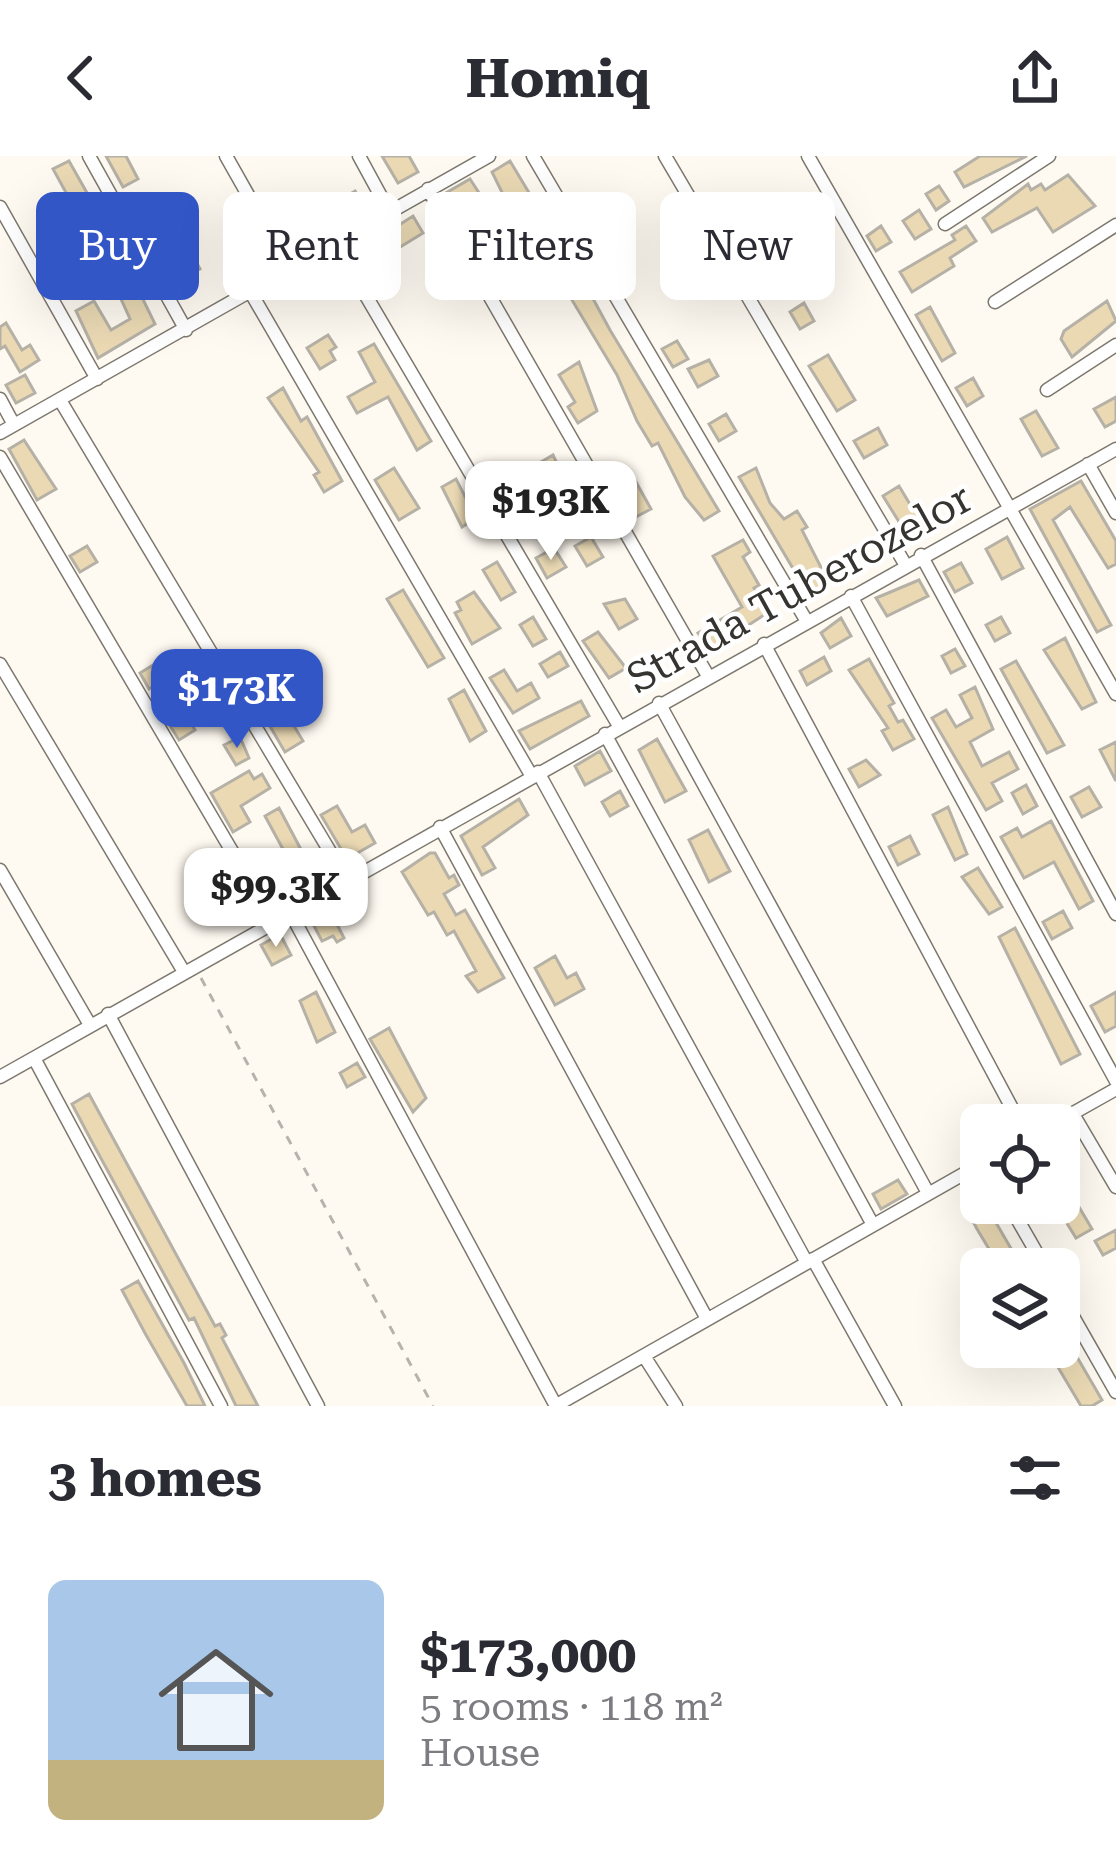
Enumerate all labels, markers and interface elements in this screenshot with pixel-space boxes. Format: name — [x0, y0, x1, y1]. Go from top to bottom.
icon: back — [48, 45, 114, 111]
icon: share — [1002, 45, 1068, 111]
text: Homiq — [466, 47, 650, 110]
chip: Buy — [36, 192, 199, 300]
chip: Rent — [223, 192, 401, 300]
chip: Filters — [425, 192, 636, 300]
chip: New — [660, 192, 835, 300]
pin: $193K — [467, 461, 635, 563]
street label: Strada Tuberozelor — [618, 473, 980, 703]
text: $193K — [492, 477, 610, 523]
pin: $173K — [153, 649, 321, 751]
text: $173K — [178, 665, 296, 711]
pin: $99.3K — [178, 848, 374, 950]
text: $99.3K — [211, 864, 341, 910]
map controls — [960, 1104, 1080, 1368]
button: locate — [960, 1104, 1080, 1224]
button: layers — [960, 1248, 1080, 1368]
icon: filters — [1002, 1445, 1068, 1511]
text: 3 homes — [48, 1449, 262, 1508]
text: $173,000 — [420, 1625, 636, 1684]
icon: home — [144, 1628, 288, 1772]
text: 5 rooms · 118 m² — [420, 1684, 723, 1730]
text: House — [420, 1730, 540, 1776]

